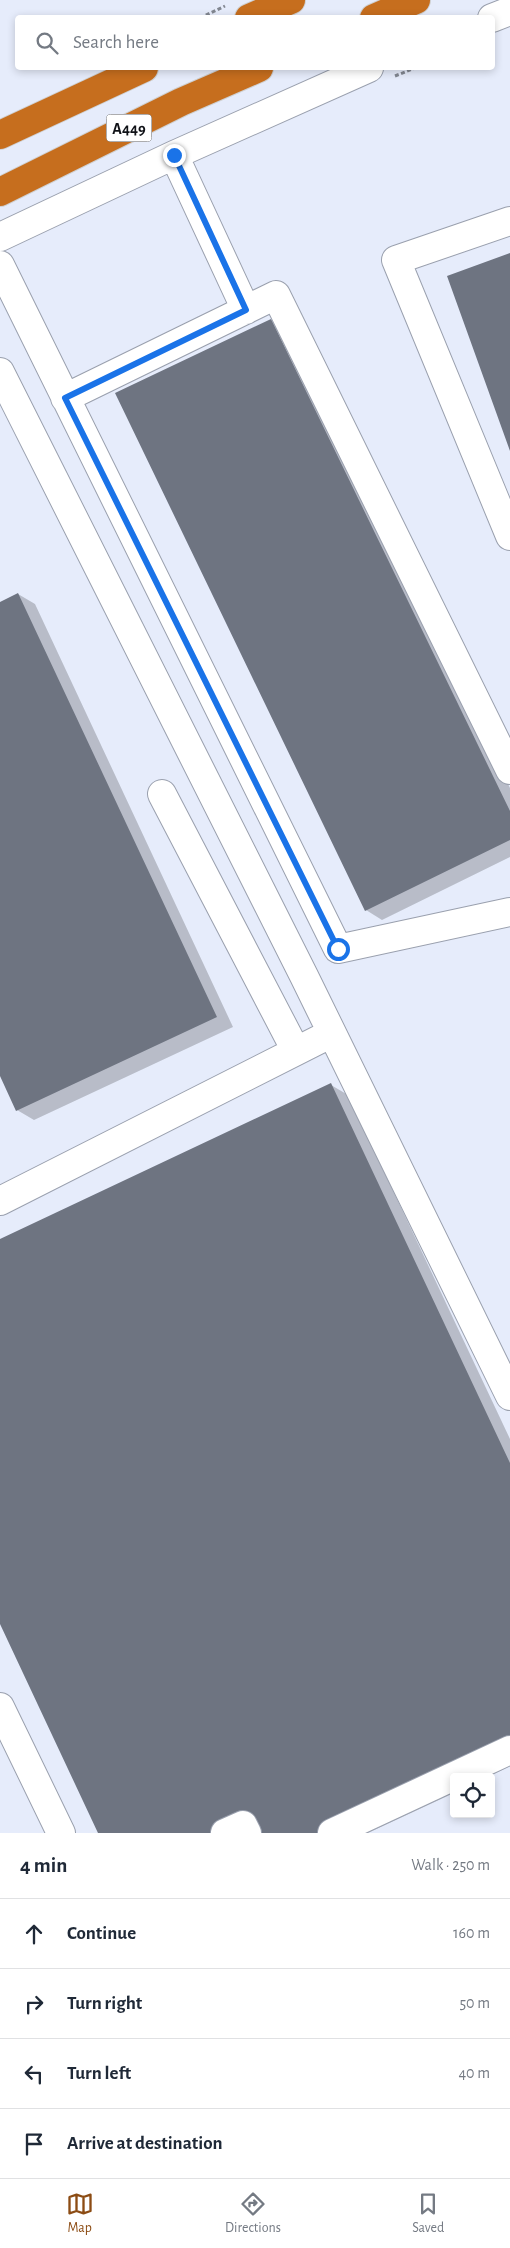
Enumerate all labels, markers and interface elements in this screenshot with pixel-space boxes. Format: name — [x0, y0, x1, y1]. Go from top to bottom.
search box — [15, 15, 495, 70]
icon: search — [33, 29, 61, 57]
text: Search here — [73, 33, 159, 52]
road number: A449 — [106, 115, 152, 142]
route end — [163, 144, 186, 167]
route start — [327, 938, 350, 961]
map controls — [450, 1773, 495, 1818]
button: locate — [450, 1773, 495, 1818]
text: 4 min — [20, 1855, 67, 1876]
text: Walk · 250 m — [411, 1857, 490, 1873]
icon: ahead — [20, 1920, 48, 1948]
text: Continue — [67, 1924, 136, 1943]
text: 160 m — [453, 1925, 490, 1941]
icon: right — [20, 1990, 48, 2018]
text: Turn right — [67, 1994, 142, 2013]
text: 50 m — [459, 1995, 490, 2011]
icon: left — [20, 2060, 48, 2088]
text: Turn left — [67, 2064, 131, 2083]
text: 40 m — [458, 2065, 490, 2081]
icon: arrive — [20, 2130, 48, 2158]
text: Arrive at destination — [67, 2134, 223, 2153]
tab: Map — [66, 2190, 94, 2237]
tab: Directions — [225, 2190, 281, 2237]
tab: Saved — [412, 2190, 444, 2237]

